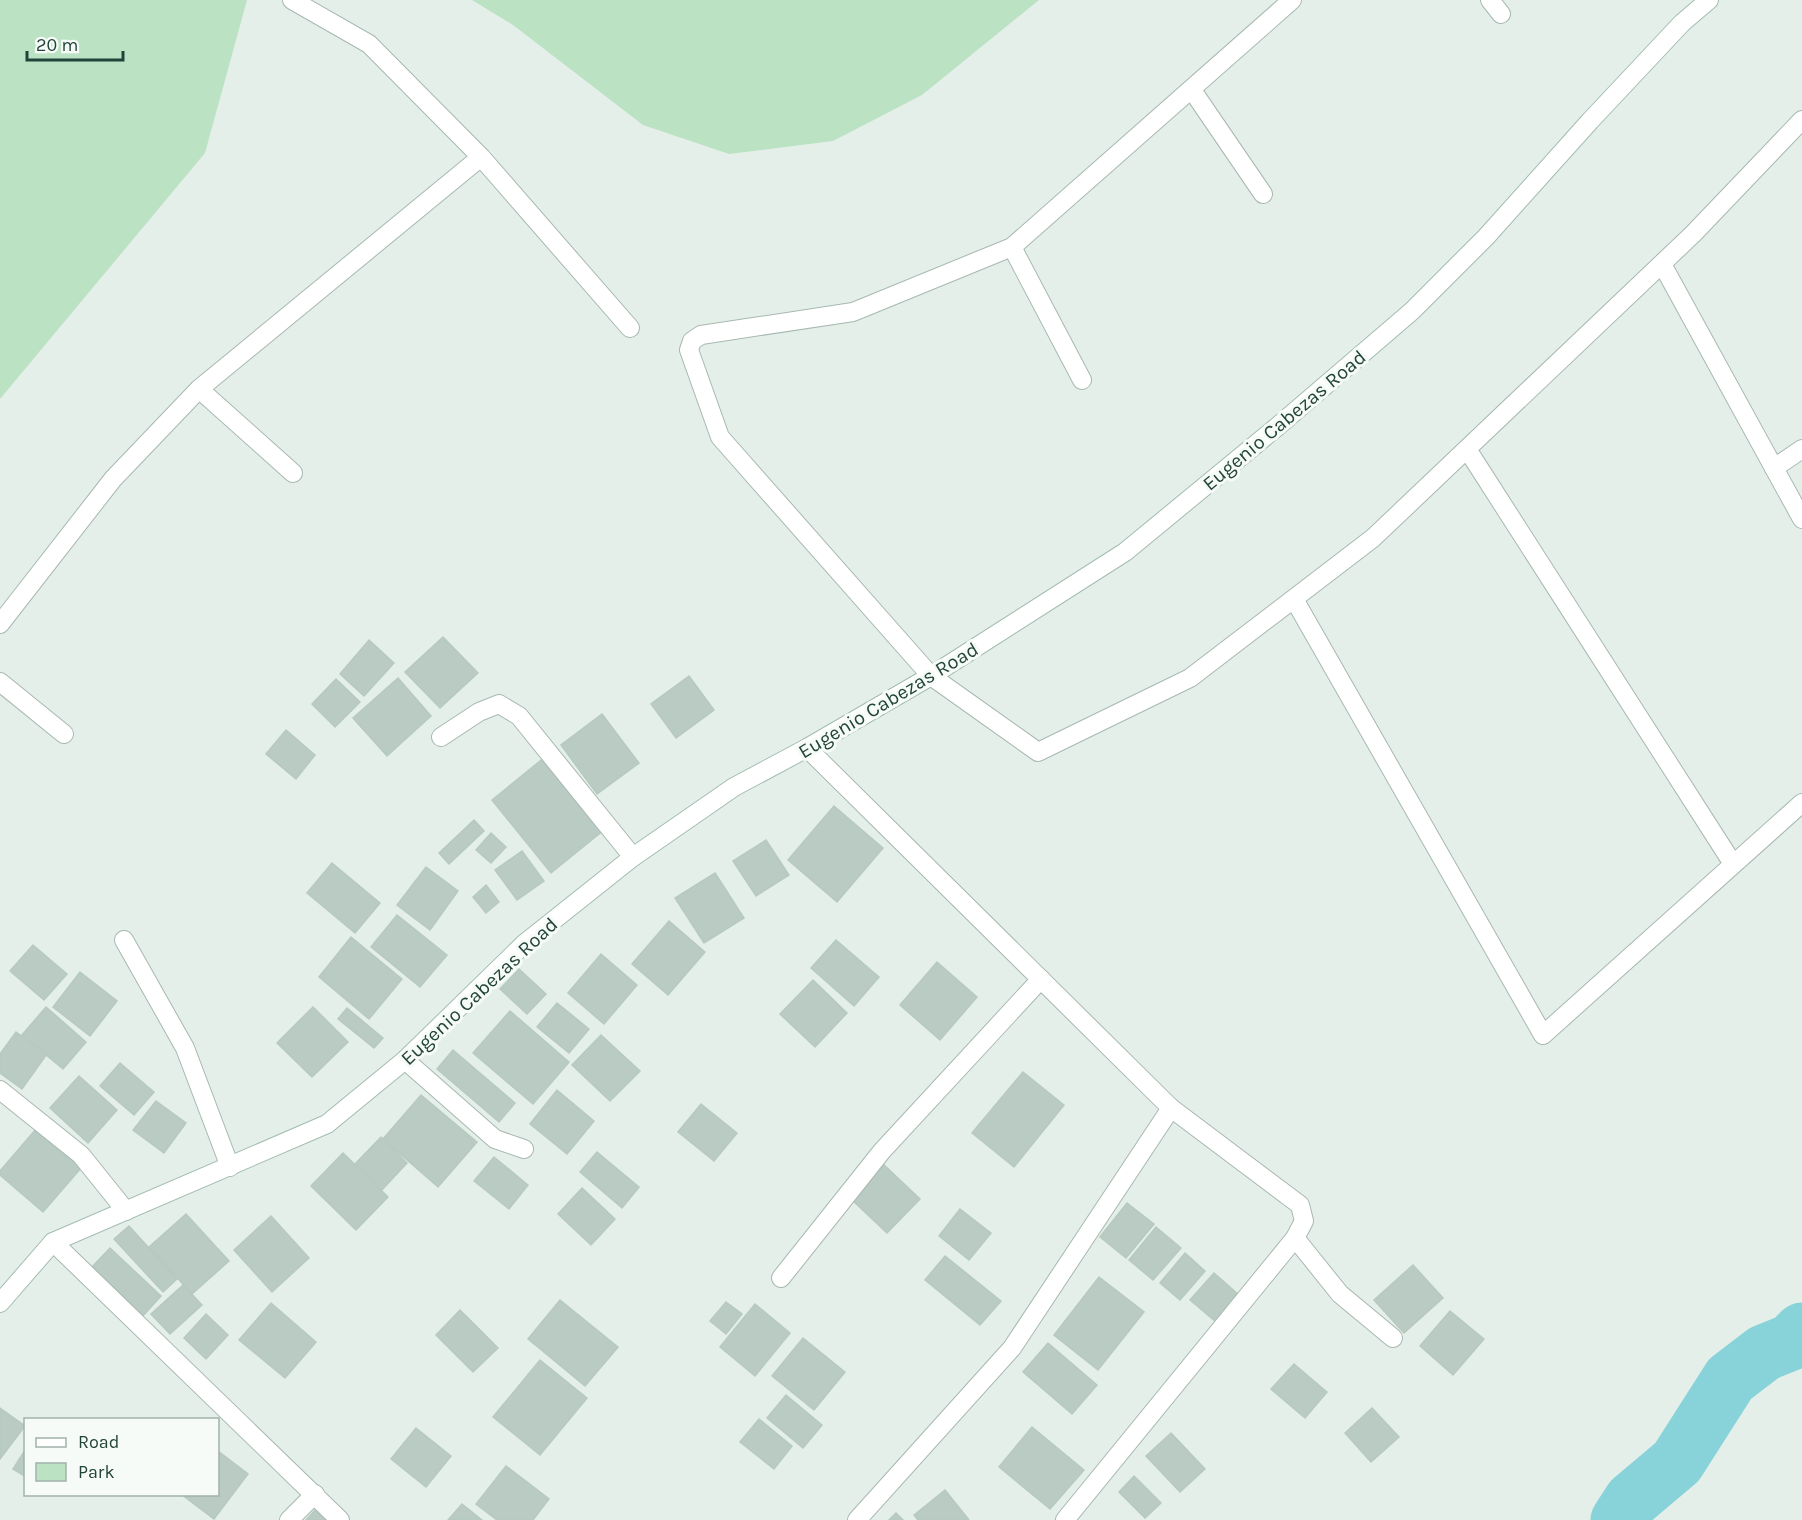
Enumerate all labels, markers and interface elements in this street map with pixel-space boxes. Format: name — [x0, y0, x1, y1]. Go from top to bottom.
scale bar — [27, 24, 123, 62]
text: 20 m — [36, 34, 78, 56]
street label: Eugenio Cabezas Road — [1198, 345, 1371, 495]
street label: Eugenio Cabezas Road — [794, 638, 982, 763]
street label: Eugenio Cabezas Road — [396, 913, 562, 1070]
legend — [24, 1418, 219, 1496]
text: Road — [78, 1431, 119, 1453]
text: Park — [78, 1461, 115, 1483]

